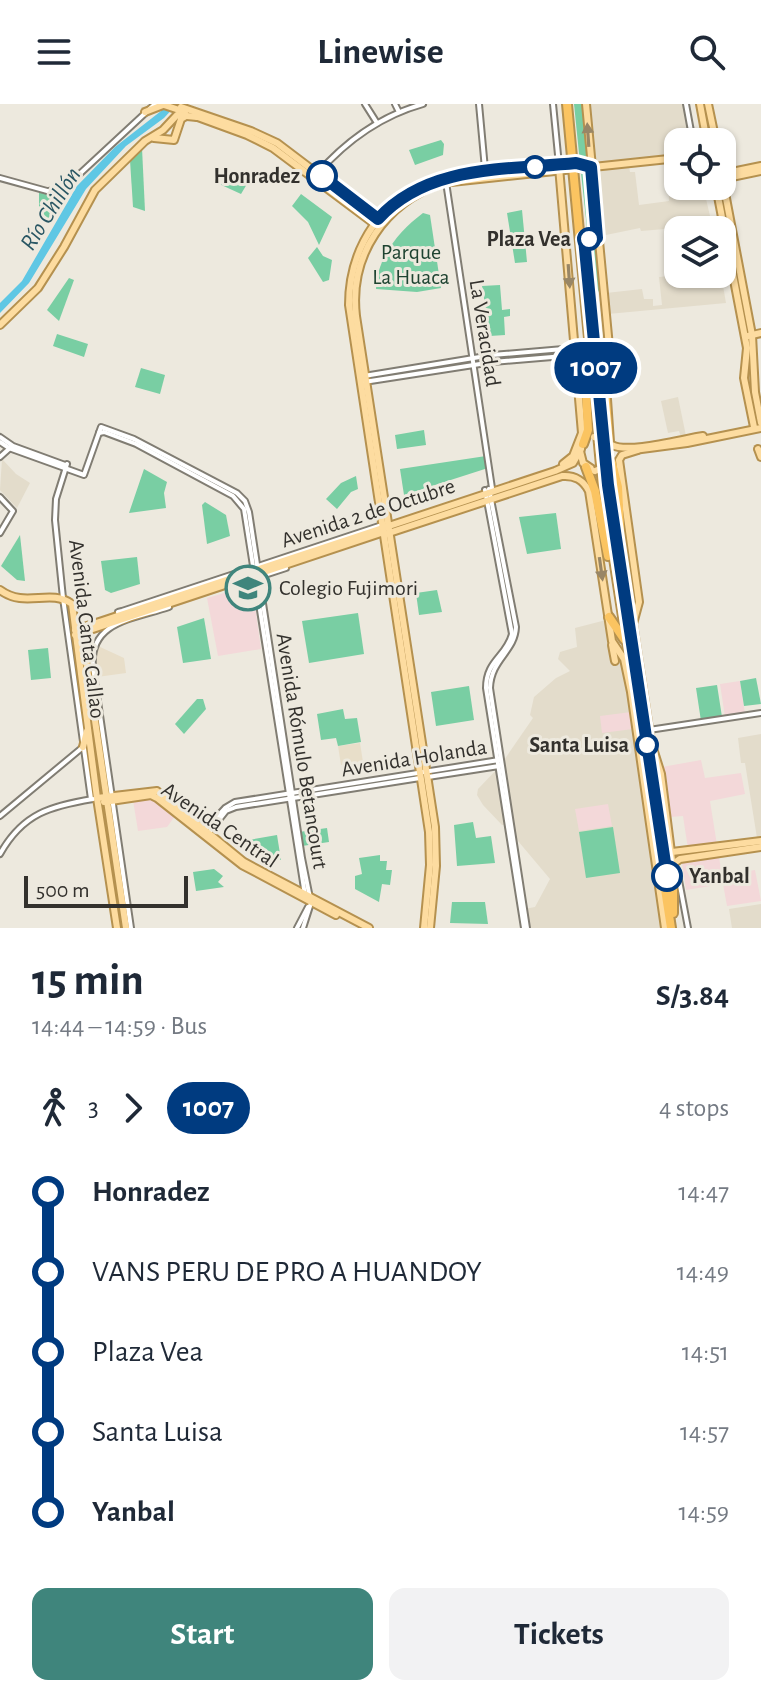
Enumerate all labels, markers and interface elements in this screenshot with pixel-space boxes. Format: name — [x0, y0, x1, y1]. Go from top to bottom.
icon: menu — [32, 30, 76, 74]
icon: search — [685, 30, 729, 74]
text: Linewise — [317, 34, 444, 70]
one-way arrow — [581, 122, 594, 147]
map controls — [664, 128, 736, 288]
button: locate — [664, 128, 736, 200]
unlabelled marker — [524, 156, 546, 178]
marker: Honradez — [307, 161, 337, 191]
water label: Río Chillón — [16, 163, 86, 255]
place label: Honradez — [214, 165, 300, 187]
button: layers — [664, 216, 736, 288]
place label: Plaza Vea — [486, 228, 571, 250]
marker: Plaza Vea — [578, 228, 600, 250]
park label: Parque La Huaca — [372, 241, 450, 288]
one-way arrow — [562, 264, 575, 289]
street label: La Veracidad — [466, 278, 504, 388]
line badge: 1007 — [540, 342, 652, 394]
text: 1007 — [570, 354, 622, 382]
street label: Avenida 2 de Octubre — [278, 475, 458, 551]
street label: Avenida Canta Callao — [65, 538, 109, 720]
one-way arrow — [595, 556, 608, 581]
school or university icon: Colegio Fujimori — [224, 564, 272, 612]
place label: Colegio Fujimori — [279, 577, 418, 599]
street label: Avenida Rómulo Betancourt — [272, 632, 332, 870]
place label: Santa Luisa — [529, 734, 629, 756]
marker: Santa Luisa — [636, 734, 658, 756]
street label: Avenida Holanda — [340, 736, 488, 780]
street label: Avenida Central — [158, 778, 282, 872]
marker: Yanbal — [652, 861, 682, 891]
place label: Yanbal — [689, 865, 750, 887]
scale bar — [24, 872, 188, 908]
text: 500 m — [36, 879, 90, 901]
text: 15 min — [32, 959, 144, 1003]
text: S/3.84 — [656, 981, 729, 1011]
text: 14:44 – 14:59 · Bus — [32, 1013, 207, 1039]
icon: walk — [32, 1086, 76, 1130]
icon: forward — [111, 1086, 155, 1130]
text: 1007 — [183, 1094, 234, 1122]
text: 3 — [88, 1095, 99, 1121]
text: 4 stops — [659, 1095, 729, 1121]
text: Honradez — [92, 1177, 210, 1207]
text: 14:47 — [678, 1179, 729, 1205]
text: VANS PERU DE PRO A HUANDOY — [92, 1257, 482, 1287]
text: 14:49 — [677, 1259, 729, 1285]
text: Plaza Vea — [92, 1337, 203, 1367]
text: 14:51 — [682, 1339, 729, 1365]
text: Santa Luisa — [92, 1417, 223, 1447]
text: 14:57 — [680, 1419, 729, 1445]
text: Yanbal — [92, 1497, 175, 1527]
text: 14:59 — [679, 1499, 729, 1525]
button: Start — [32, 1588, 373, 1680]
button: Tickets — [389, 1588, 729, 1680]

